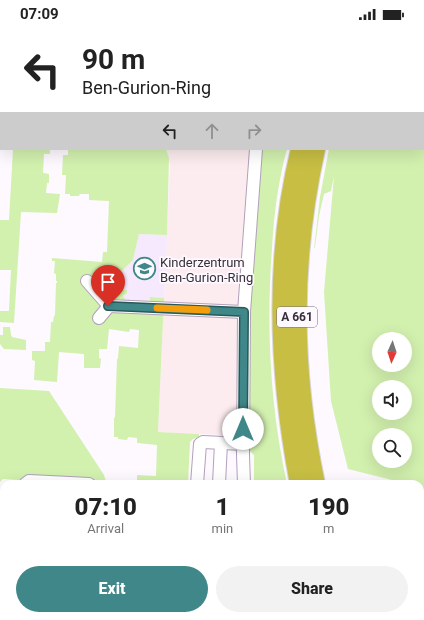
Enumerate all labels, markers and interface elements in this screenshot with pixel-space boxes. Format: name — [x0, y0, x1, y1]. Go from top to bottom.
text: 07:09 — [20, 5, 59, 23]
text: 90 m — [82, 43, 145, 76]
icon: left — [16, 44, 68, 96]
text: Ben-Gurion-Ring — [82, 77, 211, 98]
icon: left — [159, 120, 181, 142]
icon: ahead — [201, 120, 223, 142]
icon: right — [243, 120, 265, 142]
place label: Kinderzentrum Ben-Gurion-Ring — [160, 255, 253, 285]
school or university icon: Kinderzentrum Ben-Gurion-Ring — [132, 256, 158, 282]
pin — [91, 265, 125, 306]
icon: arrive — [97, 271, 119, 293]
road number: A 661 — [277, 307, 317, 327]
north arrow — [372, 332, 412, 372]
map controls — [372, 332, 412, 468]
button: sound — [372, 380, 412, 420]
position arrow — [222, 408, 264, 450]
button: search — [372, 428, 412, 468]
text: 07:10 — [75, 493, 137, 521]
text: 1 — [215, 493, 229, 521]
text: 190 — [308, 493, 349, 521]
text: Arrival — [87, 521, 124, 536]
text: min — [212, 521, 233, 536]
text: m — [323, 521, 334, 536]
button: Exit — [16, 566, 208, 612]
button: Share — [216, 566, 408, 612]

